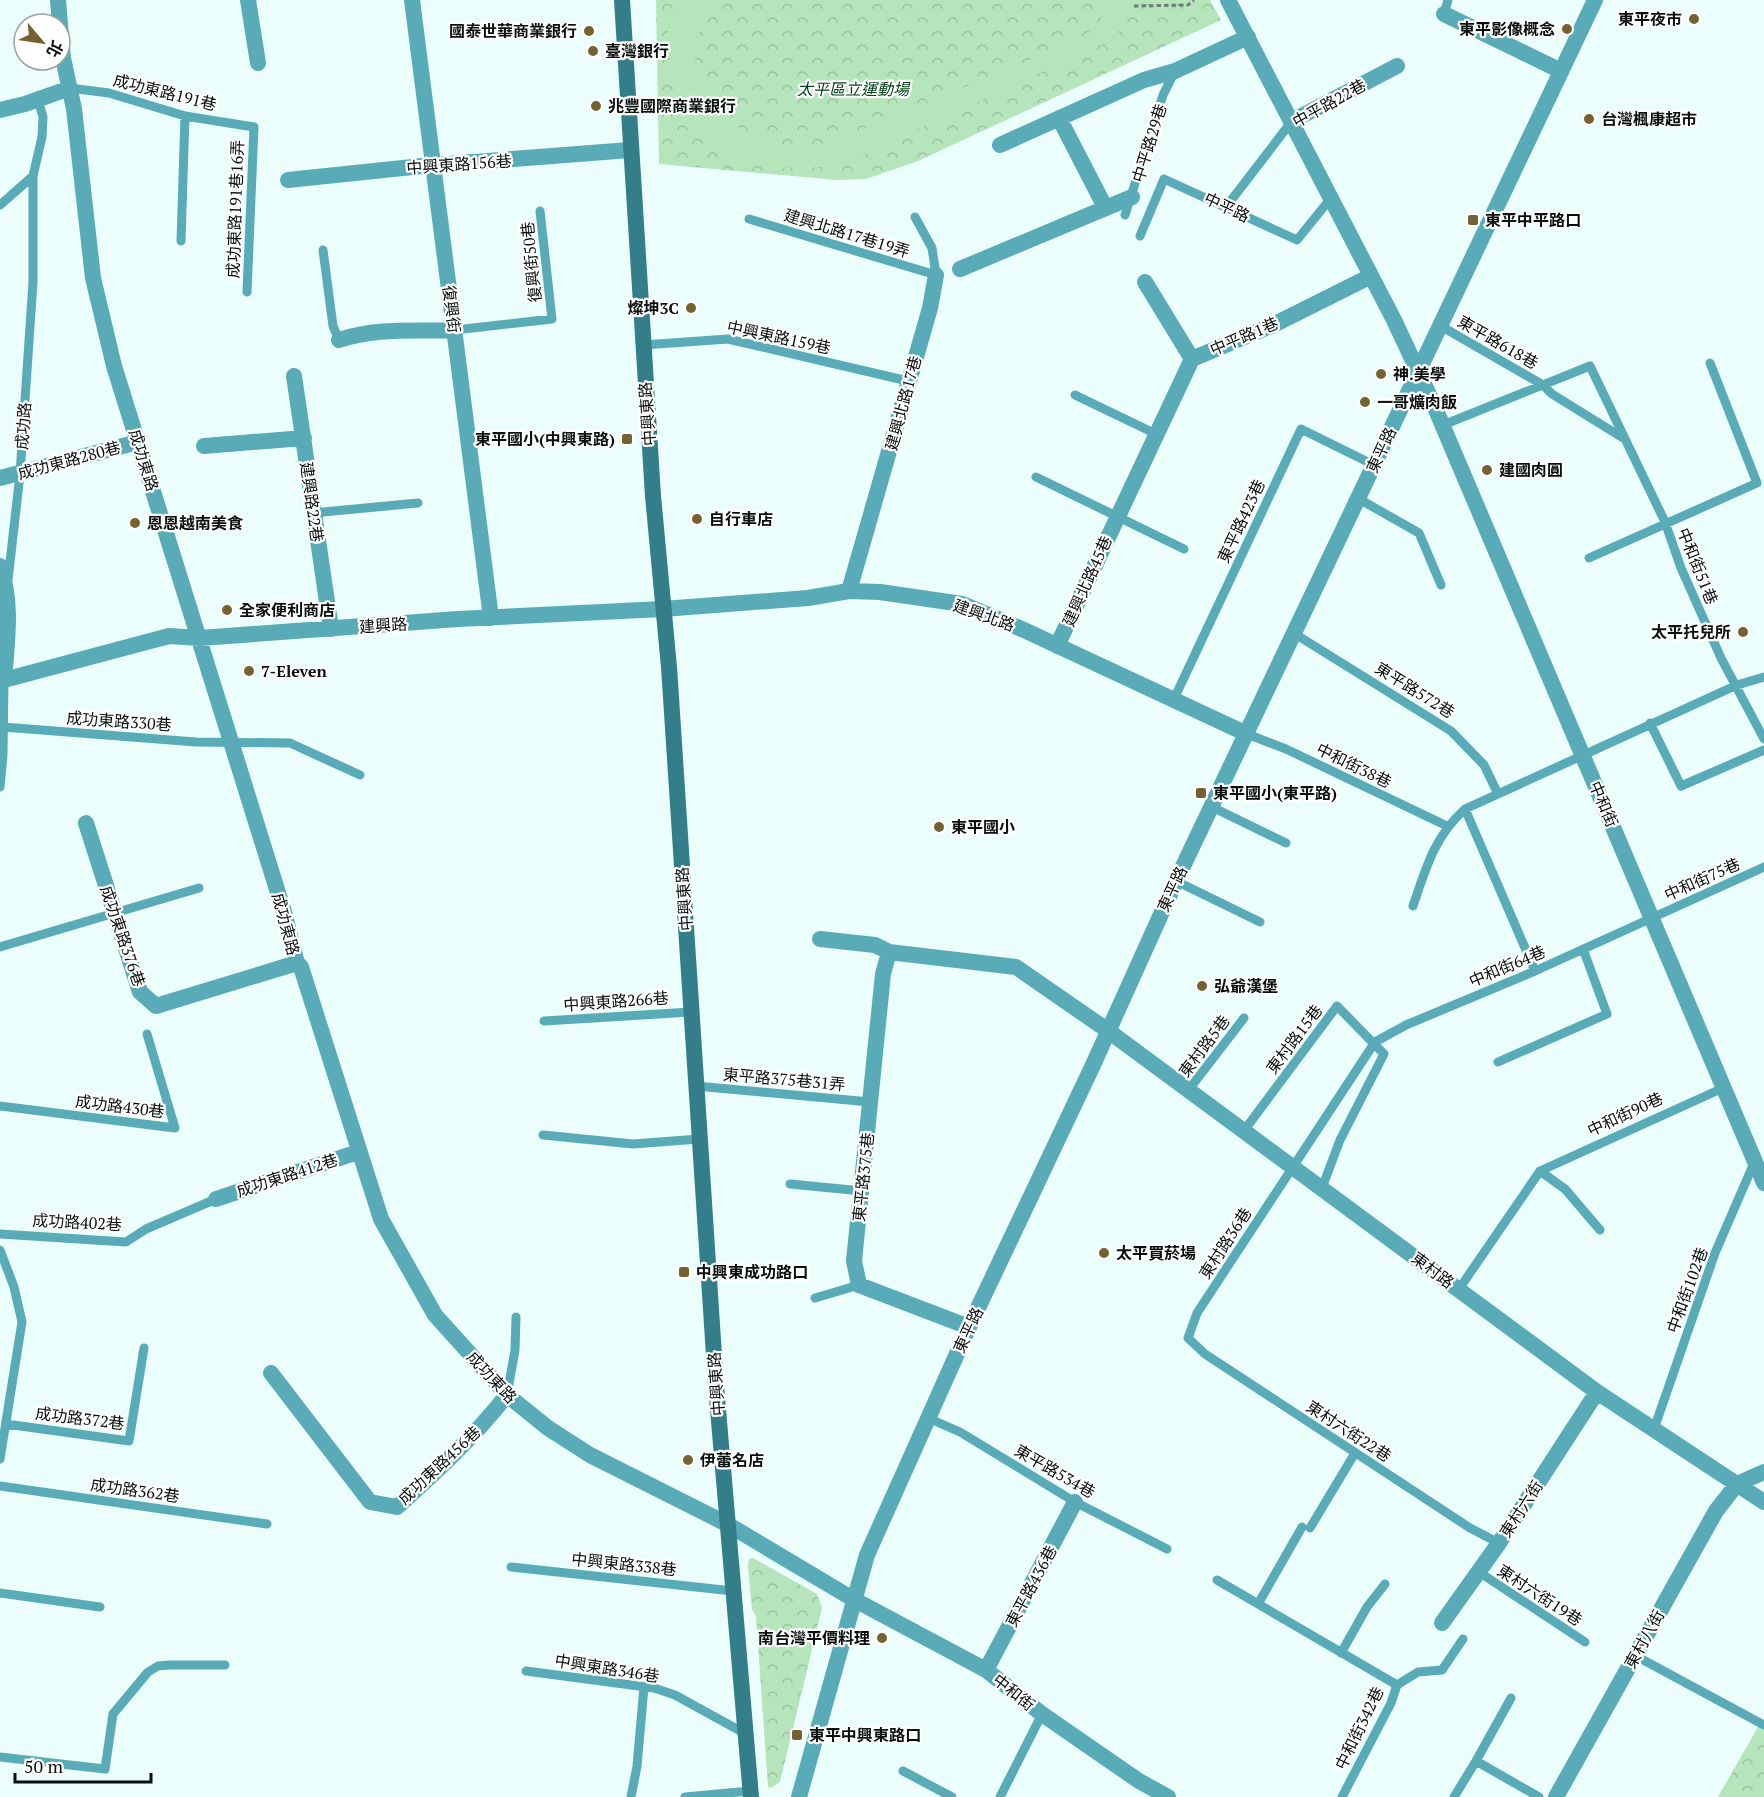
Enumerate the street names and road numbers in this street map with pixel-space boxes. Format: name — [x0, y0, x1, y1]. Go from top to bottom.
street label: 成功東路191巷 — [111, 69, 219, 115]
street label: 中平路22巷 — [1288, 74, 1370, 132]
street label: 中平路29巷 — [1127, 101, 1171, 185]
street label: 成功東路191巷16弄 — [222, 139, 248, 279]
street label: 中興東路156巷 — [406, 149, 512, 179]
street label: 中平路 — [1201, 187, 1253, 227]
street label: 建興北路17巷19弄 — [782, 203, 912, 263]
street label: 復興街50巷 — [516, 221, 546, 303]
street label: 復興街 — [438, 284, 466, 334]
street label: 東平路618巷 — [1454, 310, 1542, 374]
street label: 中平路1巷 — [1206, 312, 1282, 360]
street label: 中興東路159巷 — [725, 315, 833, 359]
street label: 建興北路17巷 — [880, 353, 926, 453]
street label: 中興東路 — [634, 381, 660, 447]
street label: 成功路 — [10, 401, 36, 451]
street label: 東平路 — [1361, 424, 1401, 476]
street label: 成功東路 — [124, 426, 164, 494]
street label: 成功東路280巷 — [15, 436, 123, 484]
street label: 建興路22巷 — [295, 460, 329, 544]
street label: 東平路423巷 — [1212, 476, 1270, 566]
street label: 中和街51巷 — [1673, 524, 1723, 608]
street label: 建興北路45巷 — [1057, 532, 1117, 630]
street label: 建興北路 — [950, 594, 1018, 636]
street label: 建興路 — [358, 612, 408, 638]
street label: 東平路572巷 — [1371, 657, 1459, 723]
street label: 成功東路330巷 — [66, 706, 172, 736]
street label: 中和街38巷 — [1313, 737, 1395, 793]
street label: 中和街 — [1584, 778, 1624, 830]
street label: 中和街75巷 — [1660, 852, 1744, 906]
street label: 東平路 — [1152, 863, 1192, 915]
street label: 中興東路 — [671, 866, 697, 932]
street label: 成功東路376巷 — [95, 882, 151, 990]
street label: 成功東路 — [267, 890, 305, 958]
street label: 中和街64巷 — [1465, 940, 1549, 992]
street label: 中興東路266巷 — [563, 986, 669, 1016]
street label: 東村路15巷 — [1261, 1000, 1327, 1078]
street label: 東村路5巷 — [1173, 1010, 1235, 1082]
street label: 東平路375巷31弄 — [722, 1063, 846, 1095]
street label: 中和街90巷 — [1584, 1087, 1666, 1141]
street label: 成功路430巷 — [74, 1090, 166, 1122]
street label: 東平路375巷 — [847, 1131, 879, 1223]
street label: 成功東路412巷 — [233, 1148, 341, 1202]
street label: 東村路36巷 — [1194, 1203, 1256, 1283]
street label: 成功路402巷 — [32, 1209, 122, 1235]
street label: 中和街102巷 — [1661, 1244, 1713, 1336]
street label: 東村路 — [1407, 1247, 1459, 1293]
street label: 東平路 — [948, 1304, 988, 1356]
street label: 成功東路 — [462, 1346, 522, 1408]
street label: 中興東路 — [703, 1351, 729, 1417]
street label: 東村六街22巷 — [1302, 1395, 1396, 1467]
street label: 成功路372巷 — [34, 1402, 126, 1434]
street label: 成功東路456巷 — [393, 1421, 485, 1509]
street label: 東平路534巷 — [1011, 1439, 1099, 1503]
street label: 成功路362巷 — [89, 1473, 181, 1507]
street label: 東村六街 — [1494, 1476, 1548, 1542]
street label: 東平路436巷 — [1000, 1541, 1062, 1631]
street label: 中興東路338巷 — [570, 1548, 678, 1580]
street label: 東村六街19巷 — [1493, 1559, 1587, 1631]
street label: 東村八街 — [1619, 1606, 1669, 1672]
street label: 中興東路346巷 — [553, 1649, 661, 1687]
street label: 中和街 — [988, 1669, 1040, 1715]
street label: 中和街342巷 — [1329, 1683, 1389, 1773]

